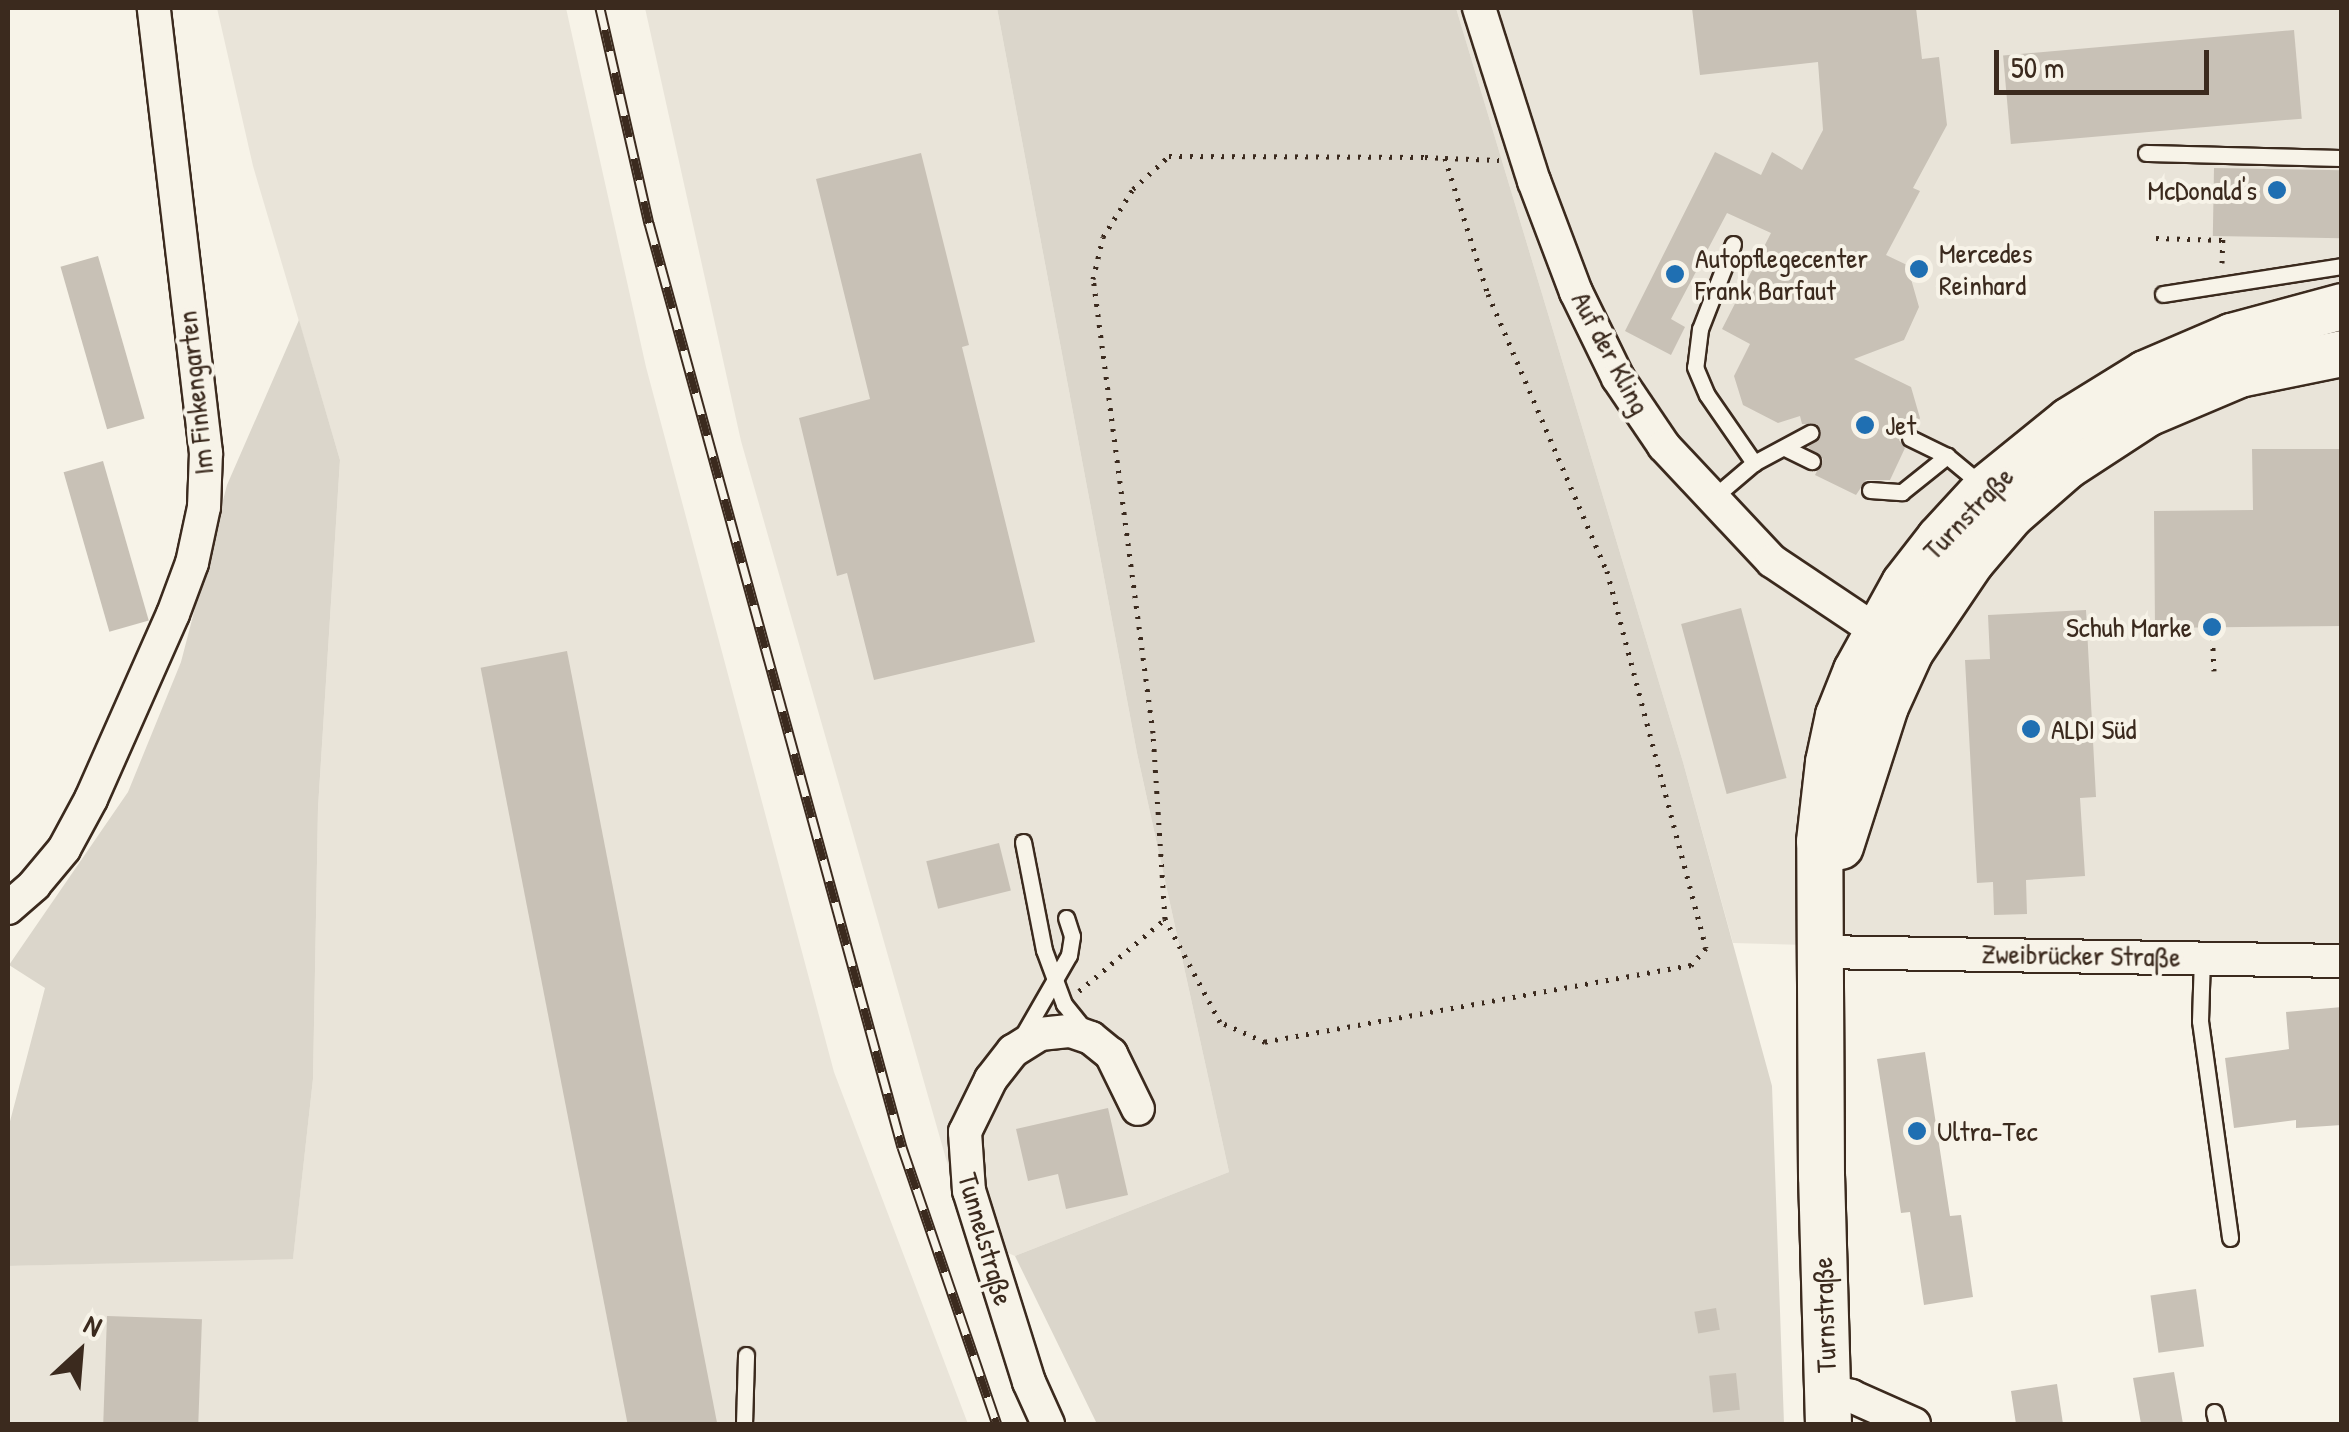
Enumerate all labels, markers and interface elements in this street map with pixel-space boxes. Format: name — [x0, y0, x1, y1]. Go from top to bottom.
scale bar — [1999, 30, 2214, 92]
text: 50 m — [2011, 47, 2064, 87]
place label: McDonald's — [2148, 173, 2257, 207]
marker: McDonald's — [2266, 179, 2288, 201]
place label: Mercedes Reinhard — [1939, 236, 2032, 302]
place label: Autopflegecenter Frank Barfaut — [1695, 241, 1868, 307]
marker: Mercedes Reinhard — [1908, 258, 1930, 280]
marker: Autopflegecenter Frank Barfaut — [1664, 263, 1686, 285]
street label: Auf der Kling — [1565, 286, 1657, 420]
street label: Im Finkengarten — [170, 309, 220, 477]
place label: Jet — [1885, 408, 1916, 442]
marker: Jet — [1854, 414, 1876, 436]
street label: Turnstraße — [1916, 460, 2020, 566]
place label: Schuh Marke — [2066, 610, 2192, 644]
marker: Schuh Marke — [2201, 616, 2223, 638]
place label: ALDI Süd — [2051, 712, 2136, 746]
marker: ALDI Süd — [2020, 718, 2042, 740]
street label: Zweibrücker Straße — [1981, 936, 2181, 974]
place label: Ultra-Tec — [1937, 1114, 2038, 1148]
marker: Ultra-Tec — [1906, 1120, 1928, 1142]
street label: Tunnelstraße — [951, 1169, 1021, 1309]
street label: Turnstraße — [1805, 1257, 1843, 1373]
north arrow — [30, 1302, 130, 1402]
text: N — [78, 1305, 108, 1345]

